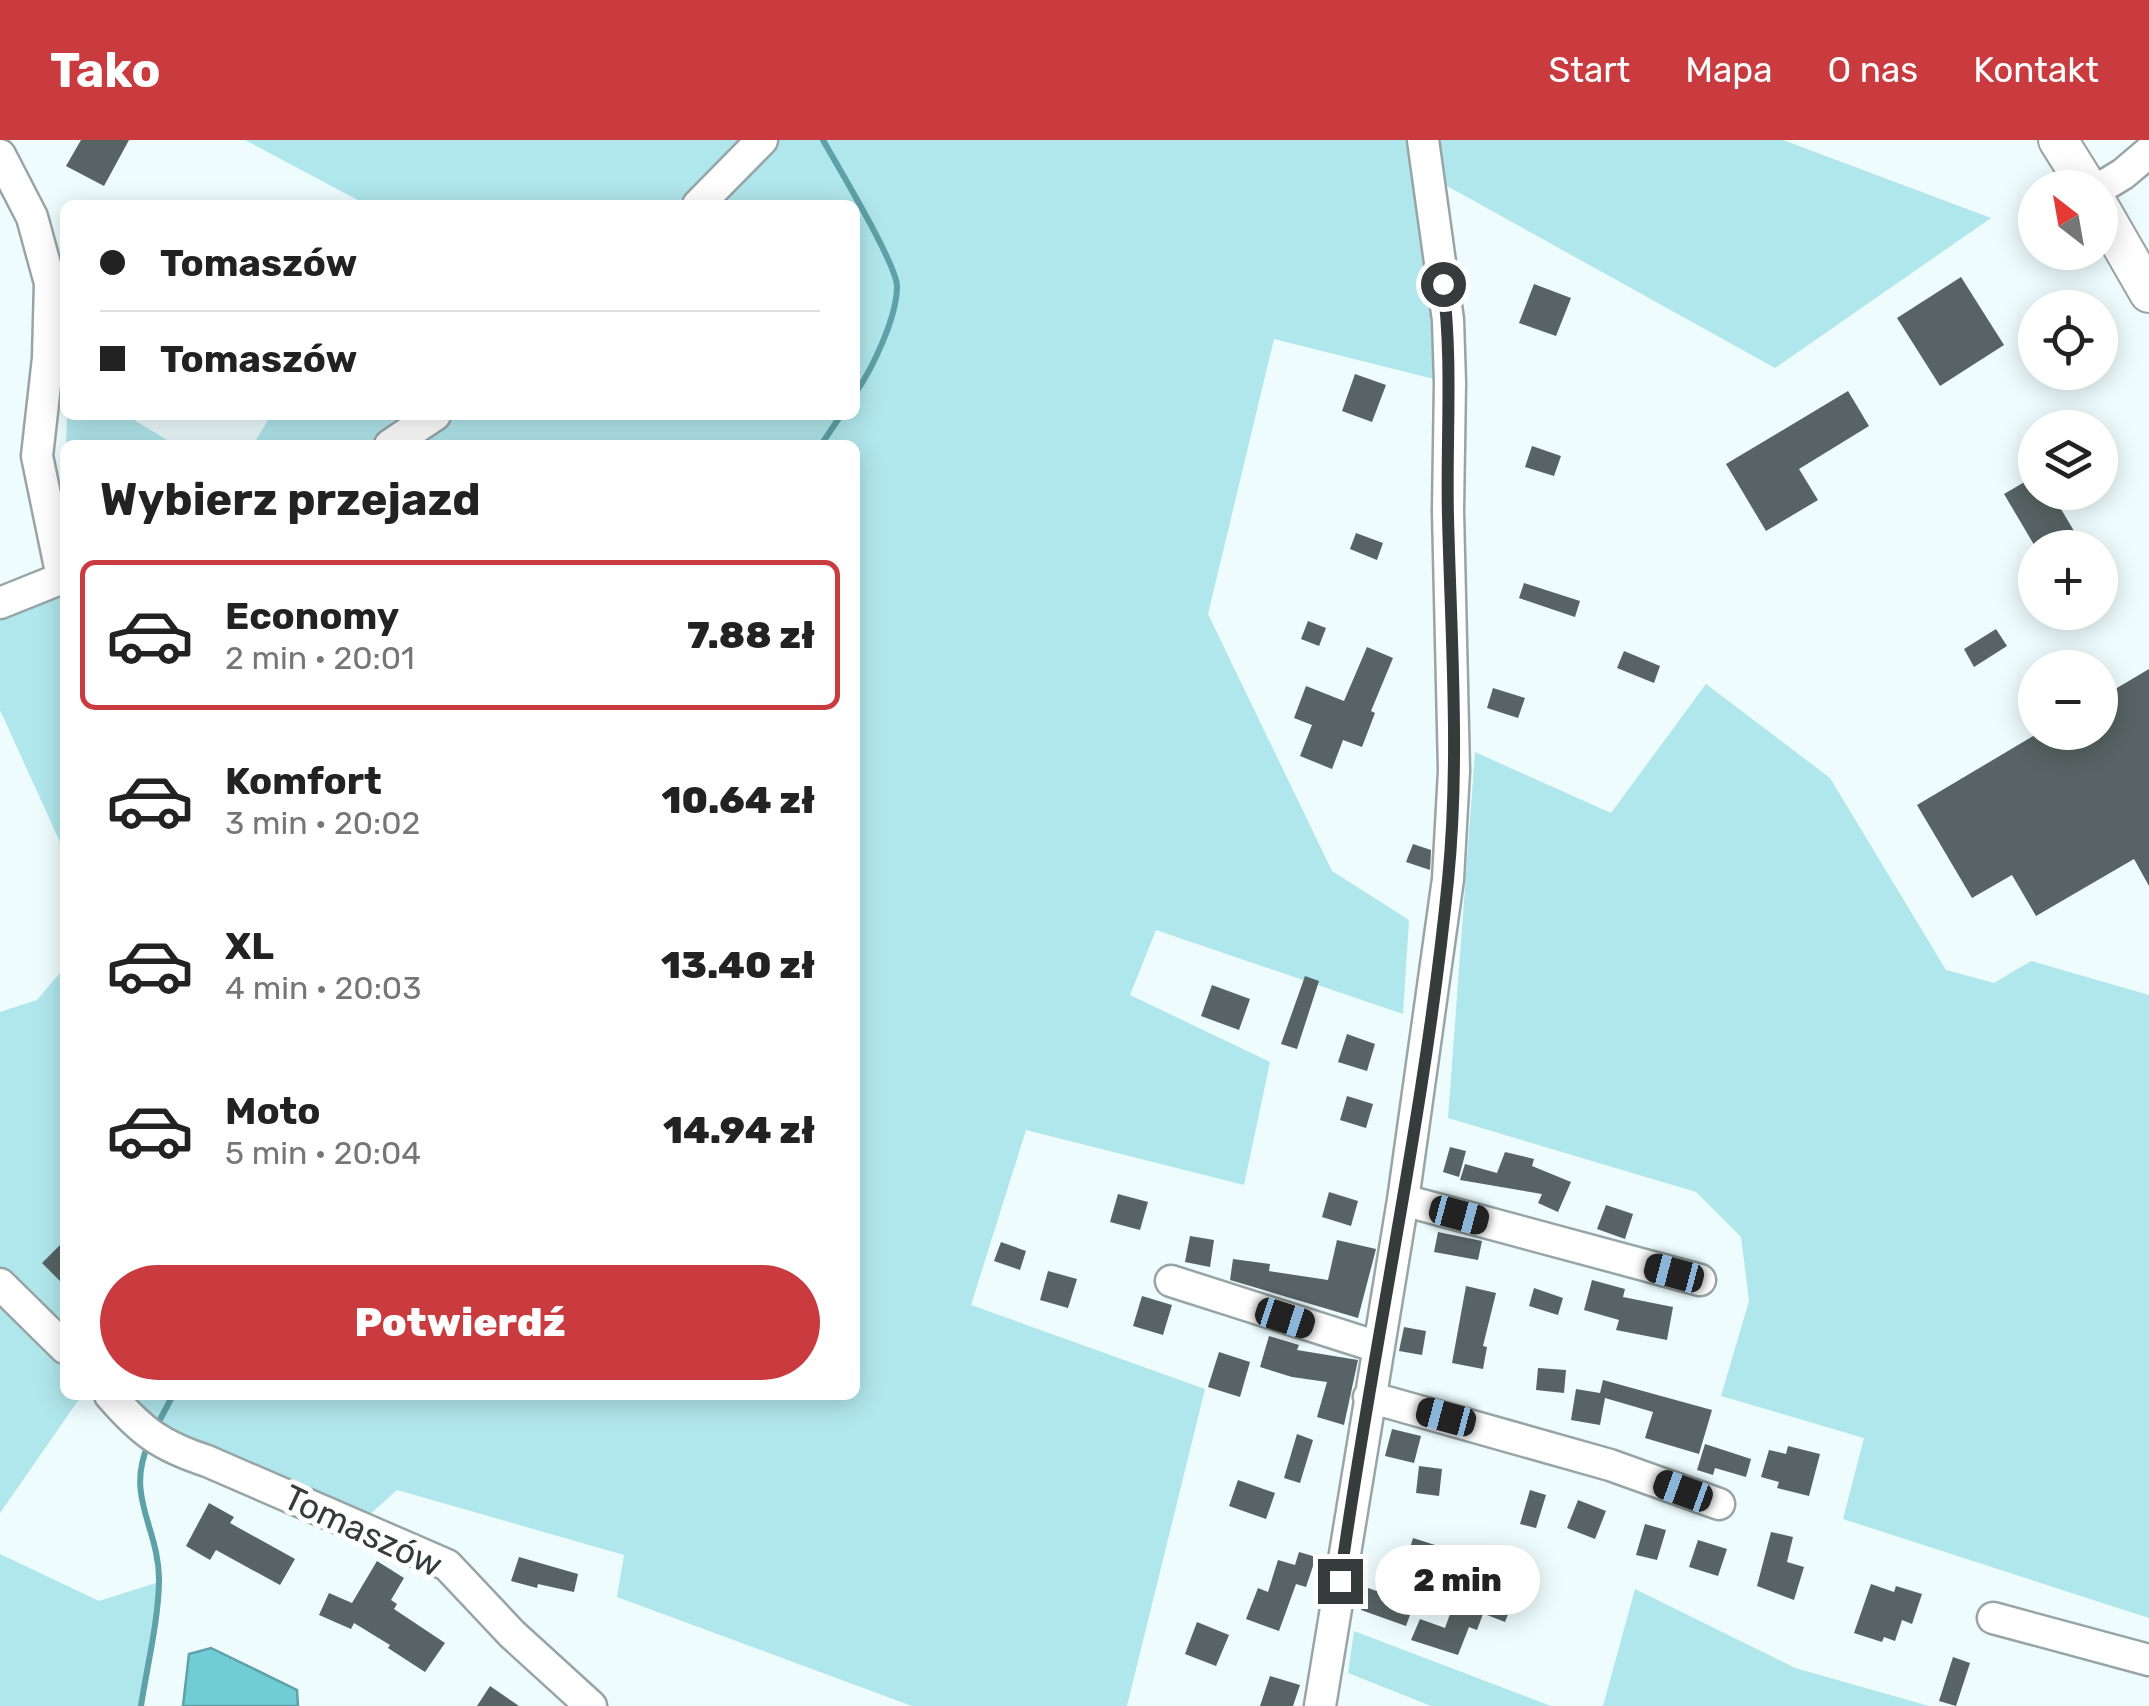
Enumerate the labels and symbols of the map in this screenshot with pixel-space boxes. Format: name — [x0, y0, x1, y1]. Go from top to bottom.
north arrow — [2018, 170, 2118, 270]
route start — [1421, 262, 1466, 307]
car — [1426, 1193, 1492, 1237]
car — [1641, 1251, 1707, 1295]
car — [1252, 1294, 1318, 1342]
car — [1413, 1395, 1479, 1439]
car — [1650, 1467, 1716, 1515]
street label: Tomaszów — [277, 1476, 449, 1586]
callout: 2 min — [1375, 1546, 1540, 1616]
route end — [1318, 1559, 1363, 1604]

